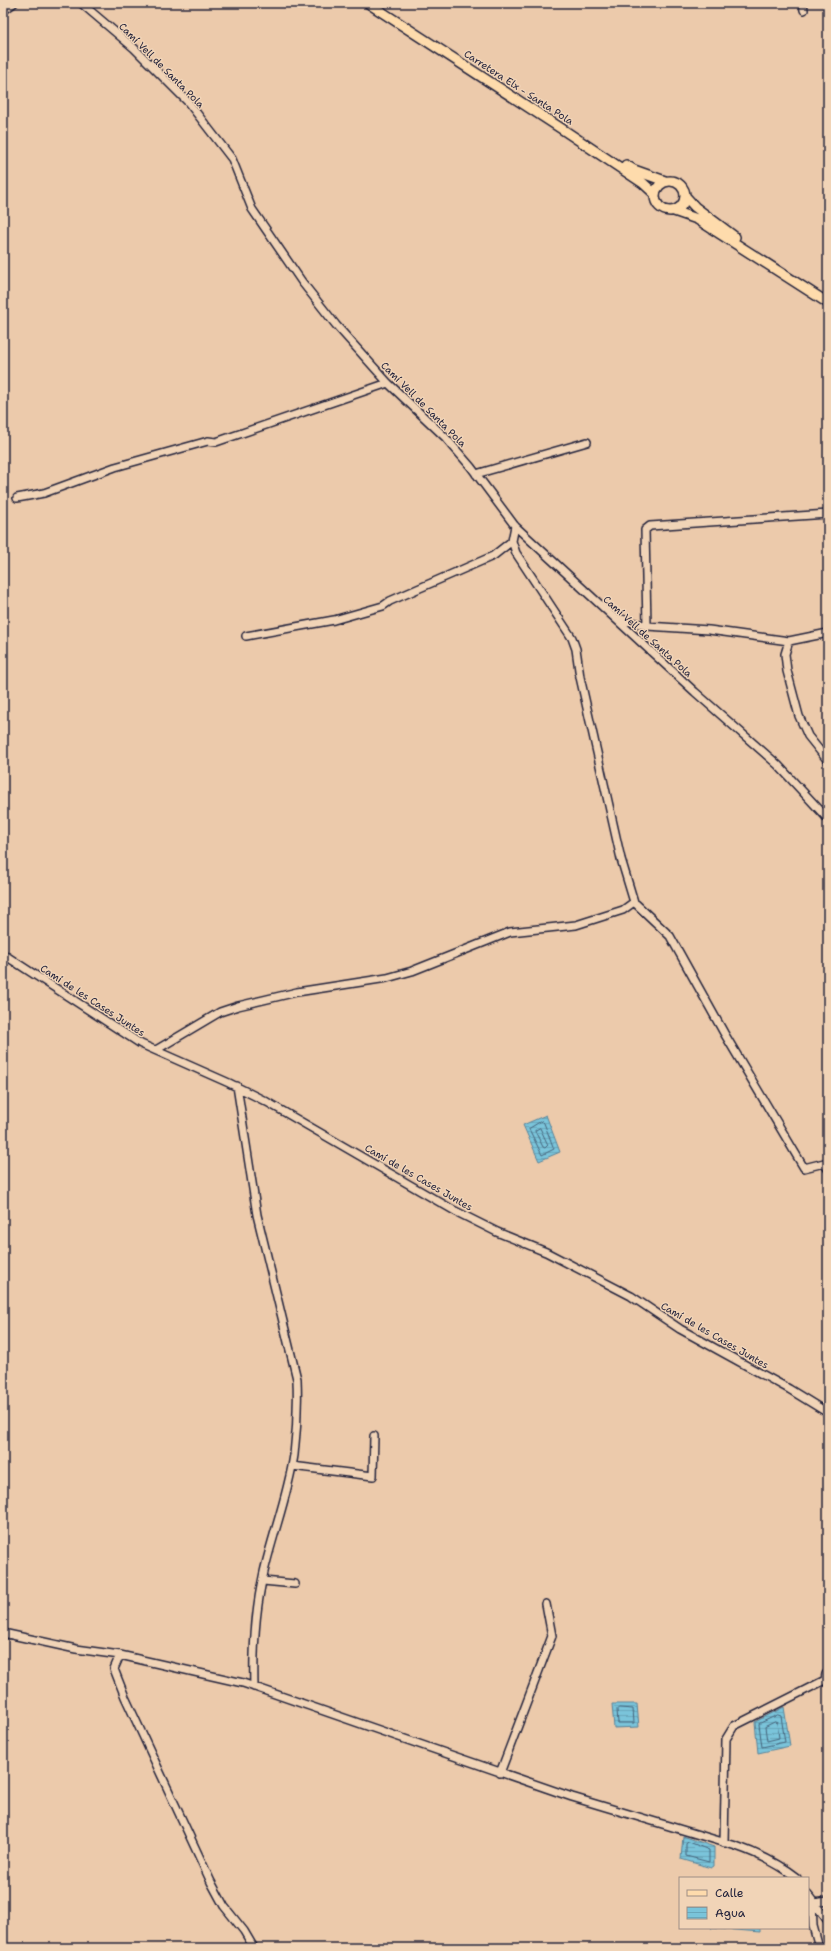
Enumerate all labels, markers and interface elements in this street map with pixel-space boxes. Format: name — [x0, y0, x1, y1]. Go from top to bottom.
street label: Camí Vell de Santa Pola — [116, 20, 208, 111]
street label: Carretera Elx - Santa Pola — [462, 47, 576, 128]
street label: Camí Vell de Santa Pola — [378, 359, 470, 450]
street label: Camí Vell de Santa Pola — [600, 593, 695, 680]
street label: Camí de les Cases Juntes — [38, 962, 148, 1039]
street label: Camí de les Cases Juntes — [363, 1141, 475, 1214]
street label: Camí de les Cases Juntes — [659, 1299, 771, 1372]
legend — [679, 1877, 809, 1929]
text: Calle — [715, 1885, 744, 1901]
text: Agua — [715, 1905, 746, 1921]

